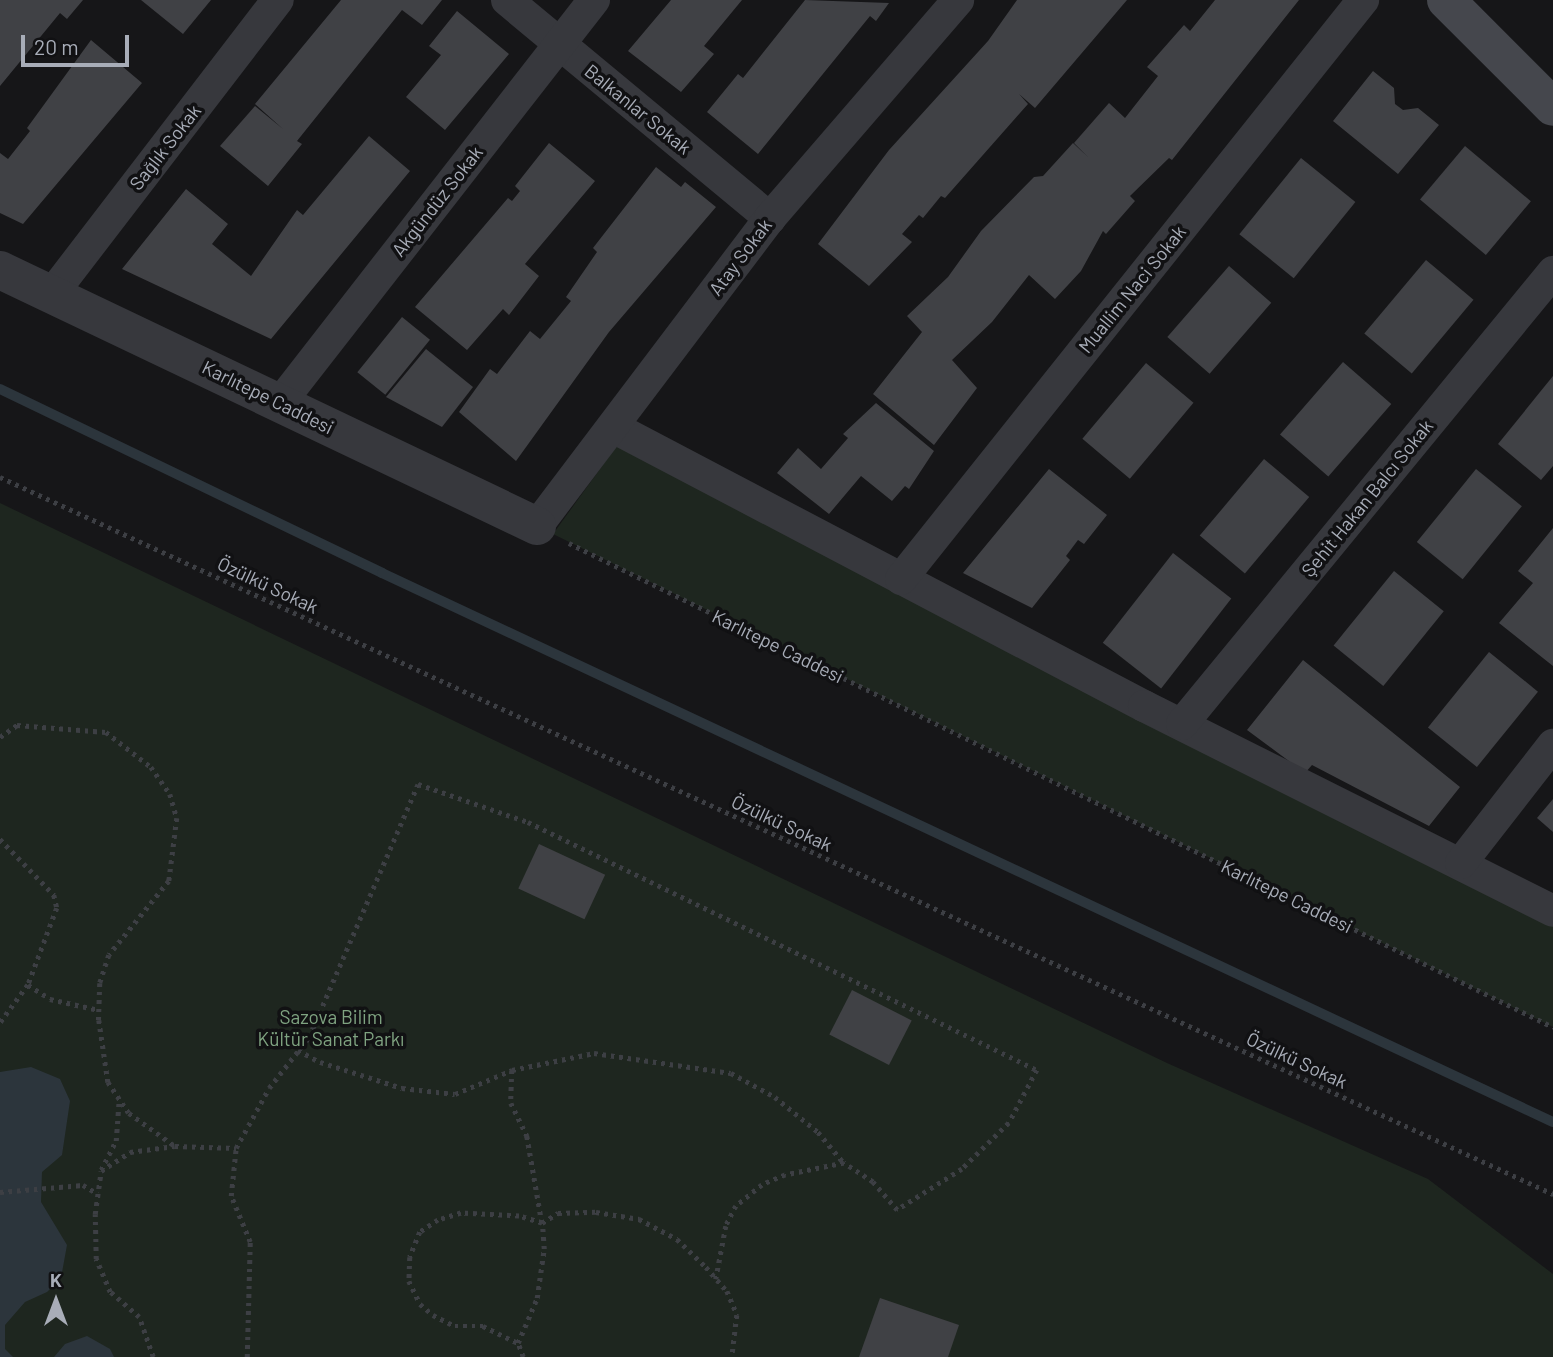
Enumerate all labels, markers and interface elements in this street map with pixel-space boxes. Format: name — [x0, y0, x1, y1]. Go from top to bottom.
scale bar — [24, 21, 133, 65]
text: 20 m — [34, 34, 79, 59]
street label: Balkanlar Sokak — [580, 59, 696, 159]
street label: Sağlık Sokak — [124, 100, 206, 194]
street label: Akgündüz Sokak — [387, 141, 487, 261]
street label: Atay Sokak — [704, 214, 776, 300]
street label: Muallim Naci Sokak — [1074, 221, 1190, 357]
street label: Karlıtepe Caddesi — [199, 355, 337, 439]
street label: Şehit Hakan Balcı Sokak — [1297, 415, 1437, 581]
street label: Özülkü Sokak — [214, 552, 322, 618]
street label: Karlıtepe Caddesi — [709, 604, 847, 688]
street label: Özülkü Sokak — [728, 790, 836, 856]
street label: Karlıtepe Caddesi — [1218, 854, 1356, 938]
park label: Sazova Bilim Kültür Sanat Parkı — [258, 1006, 404, 1050]
street label: Özülkü Sokak — [1243, 1027, 1351, 1093]
north arrow — [21, 1266, 91, 1336]
text: K — [50, 1268, 62, 1291]

